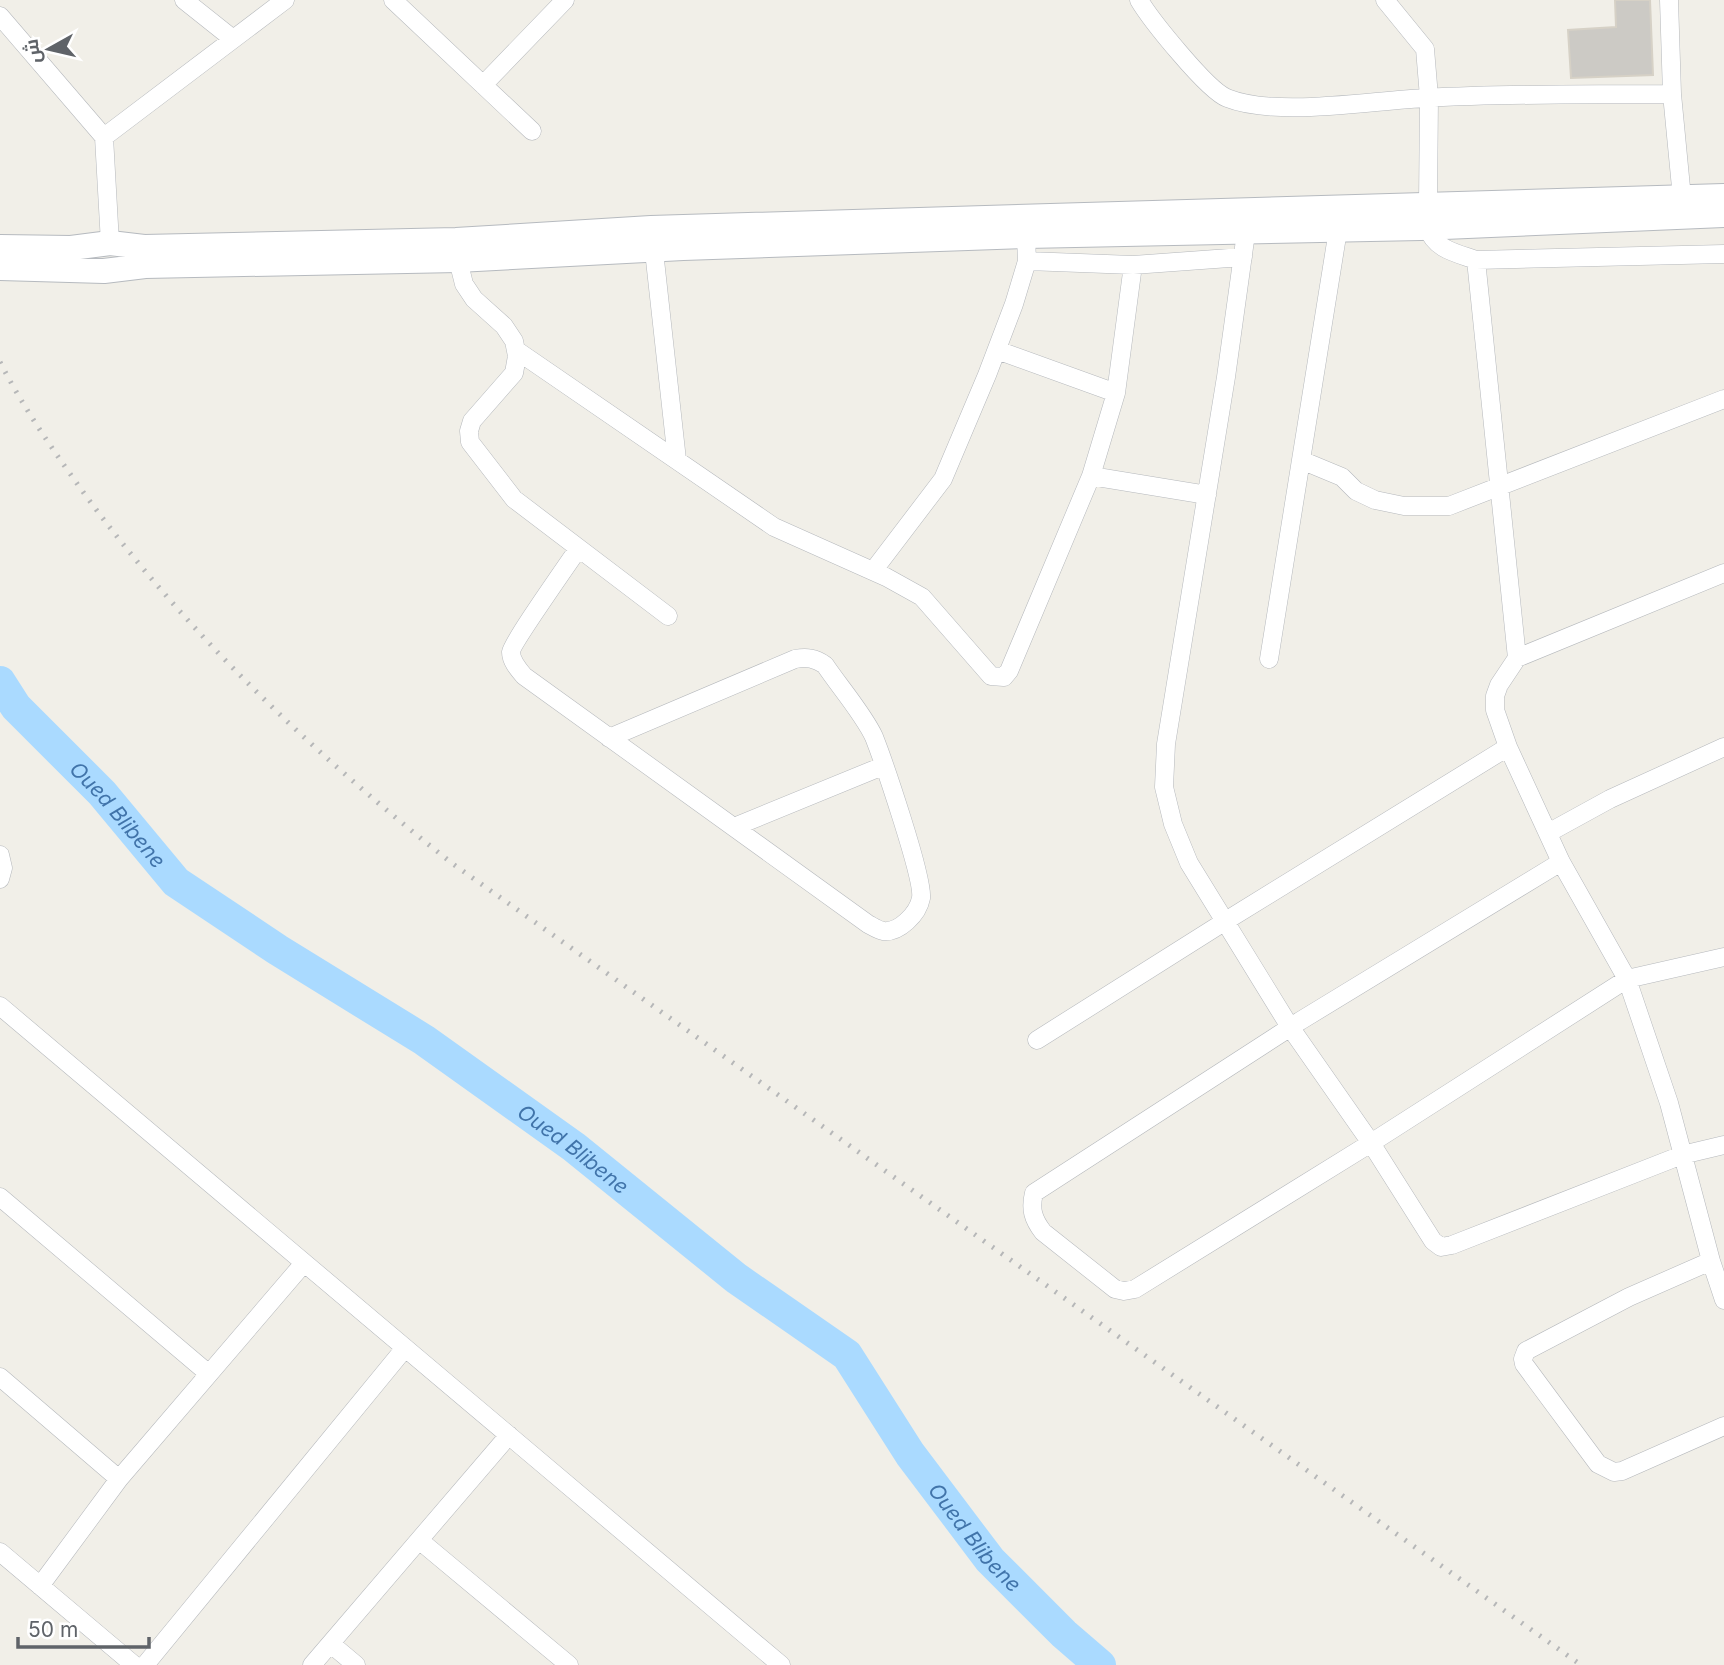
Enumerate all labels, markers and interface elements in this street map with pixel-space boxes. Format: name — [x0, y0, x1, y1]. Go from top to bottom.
north arrow — [14, 14, 84, 84]
text: ش — [20, 38, 46, 65]
water label: Oued Blibene — [65, 756, 171, 873]
water label: Oued Blibene — [513, 1099, 634, 1199]
water label: Oued Blibene — [924, 1478, 1027, 1597]
scale bar — [18, 1606, 149, 1650]
text: 50 m — [28, 1617, 78, 1642]

